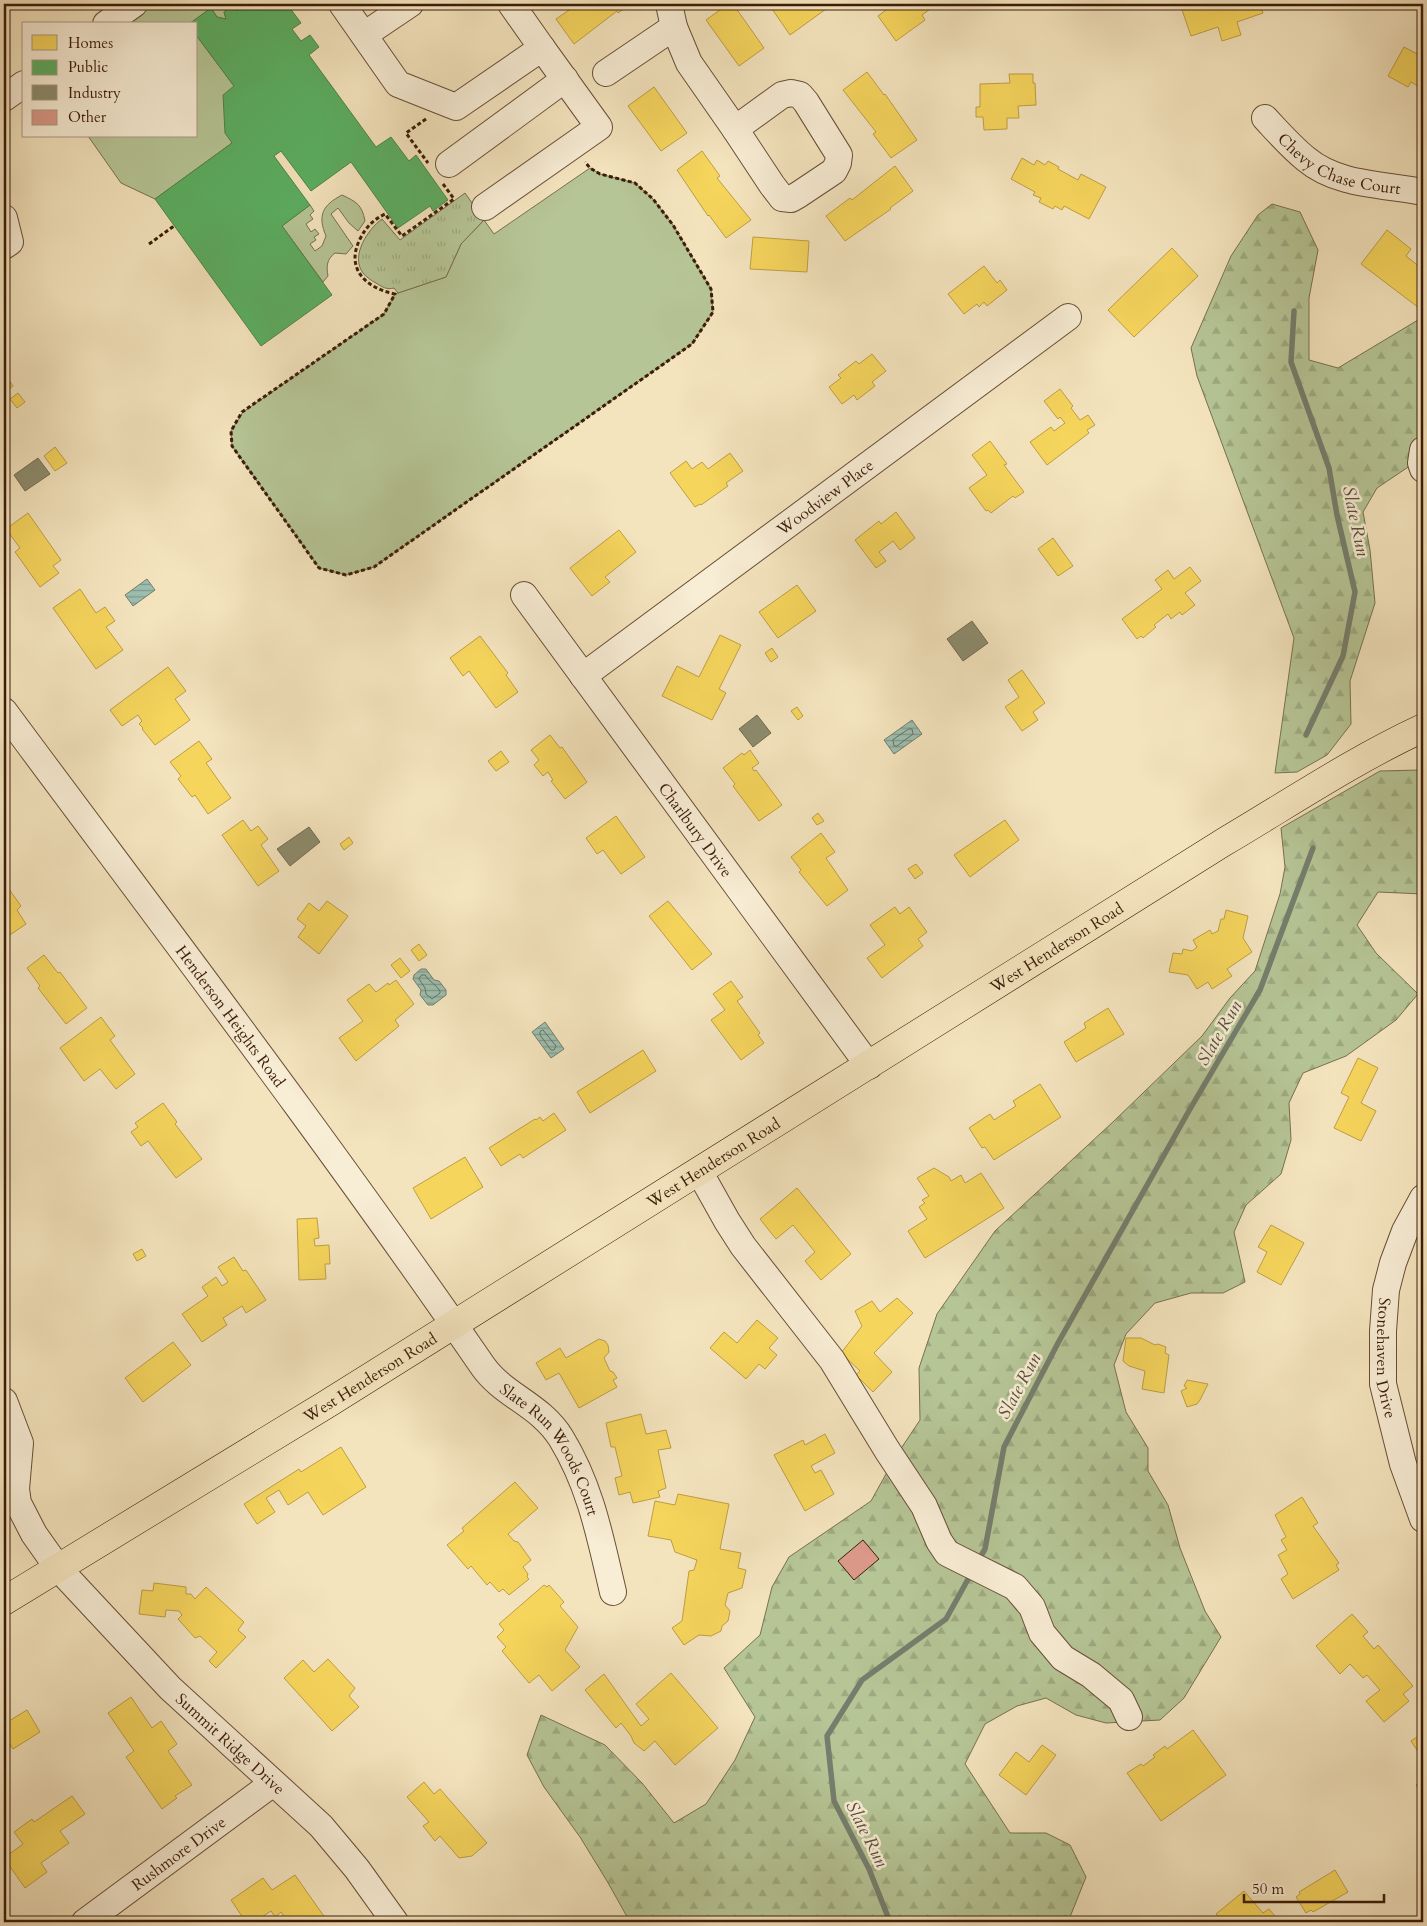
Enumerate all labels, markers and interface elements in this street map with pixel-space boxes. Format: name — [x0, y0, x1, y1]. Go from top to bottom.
legend — [22, 22, 198, 138]
text: Homes — [68, 33, 113, 53]
text: Public — [68, 57, 108, 77]
text: Industry — [68, 83, 121, 103]
text: Other — [68, 107, 107, 127]
street label: Chevy Chase Court — [1272, 128, 1402, 200]
street label: Woodview Place — [772, 455, 878, 542]
water label: Slate Run — [1336, 484, 1375, 559]
street label: Charlbury Drive — [653, 778, 737, 882]
street label: West Henderson Road — [985, 898, 1128, 999]
street label: Henderson Heights Road — [170, 941, 290, 1092]
water label: Slate Run — [1191, 996, 1248, 1070]
street label: West Henderson Road — [642, 1113, 785, 1214]
street label: Stonehaven Drive — [1370, 1297, 1401, 1421]
street label: West Henderson Road — [299, 1328, 442, 1428]
water label: Slate Run — [992, 1349, 1047, 1424]
street label: Slate Run Woods Court — [495, 1378, 604, 1518]
street label: Summit Ridge Drive — [170, 1688, 289, 1800]
water label: Slate Run — [839, 1797, 894, 1872]
street label: Rushmore Drive — [127, 1812, 231, 1896]
scale bar — [1244, 1871, 1384, 1903]
text: 50 m — [1252, 1879, 1284, 1899]

